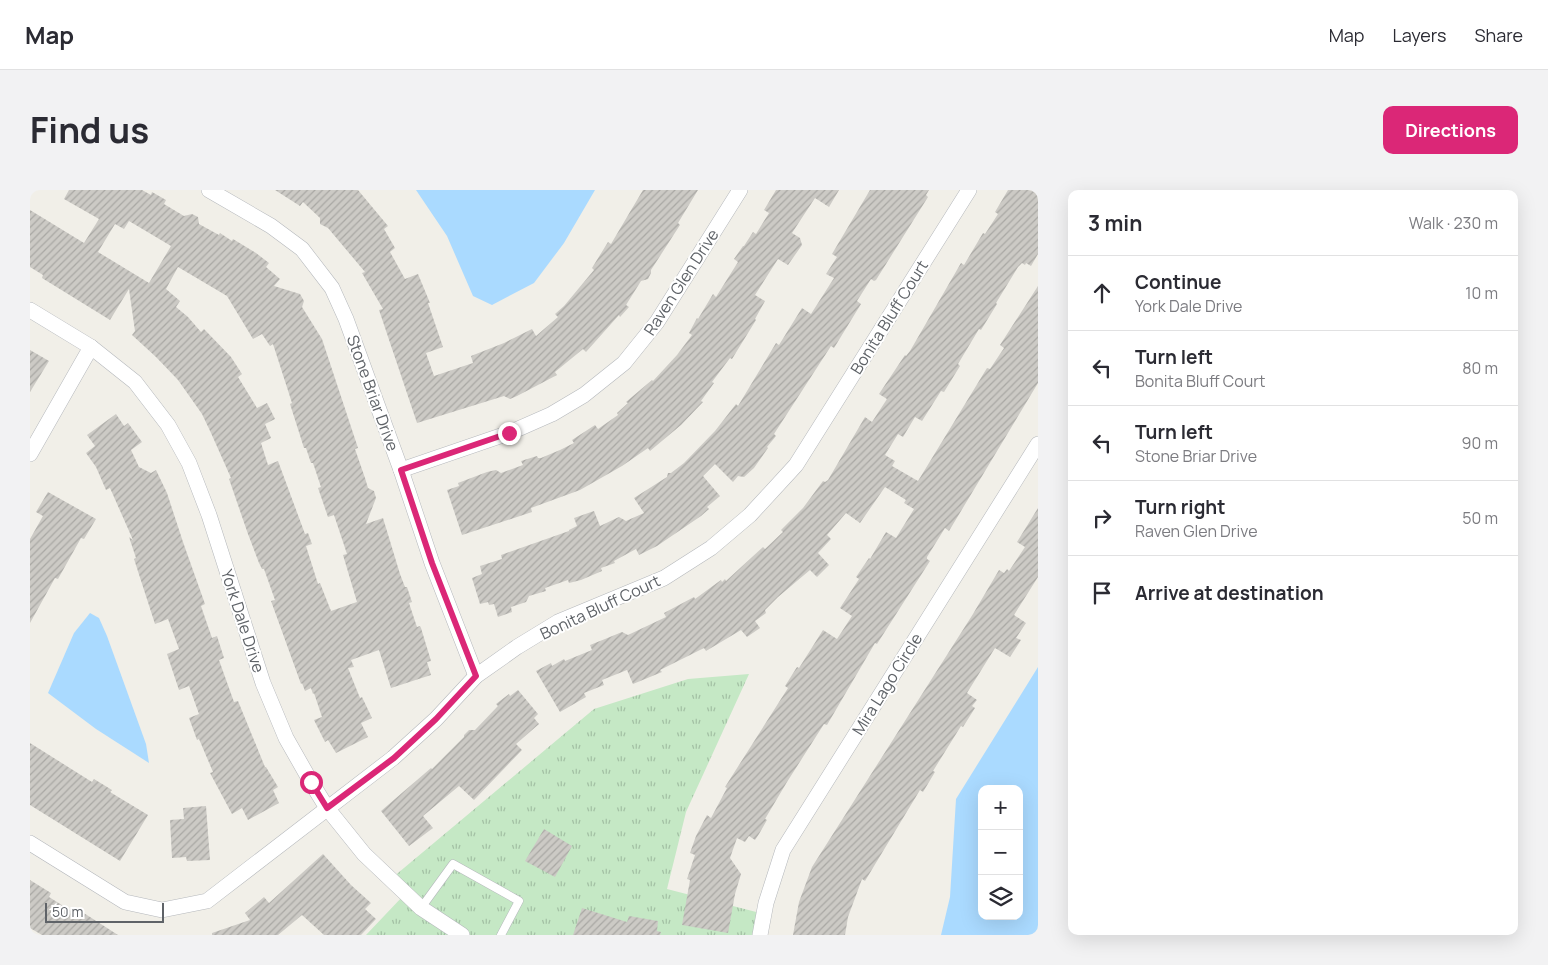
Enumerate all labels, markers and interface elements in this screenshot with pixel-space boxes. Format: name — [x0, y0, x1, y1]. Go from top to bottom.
text: Map — [25, 18, 74, 51]
text: Map — [1329, 23, 1364, 47]
text: Layers — [1392, 23, 1446, 47]
text: Share — [1474, 23, 1523, 47]
text: Find us — [30, 106, 149, 154]
button: Directions — [1383, 106, 1518, 154]
text: 3 min — [1088, 209, 1142, 237]
text: Walk · 230 m — [1409, 212, 1498, 234]
street label: Raven Glen Drive — [638, 225, 724, 339]
street label: Bonita Bluff Court — [845, 256, 933, 378]
text: Continue — [1135, 269, 1221, 295]
icon: ahead — [1088, 279, 1116, 307]
text: 10 m — [1465, 282, 1498, 304]
text: York Dale Drive — [1135, 295, 1242, 317]
street label: Stone Briar Drive — [342, 332, 404, 454]
text: Turn left — [1135, 344, 1213, 370]
icon: left — [1088, 354, 1116, 382]
text: 80 m — [1462, 357, 1498, 379]
text: Bonita Bluff Court — [1135, 370, 1265, 392]
text: Turn left — [1135, 419, 1213, 445]
route end — [498, 422, 521, 445]
icon: left — [1088, 429, 1116, 457]
text: 90 m — [1462, 432, 1498, 454]
text: Stone Briar Drive — [1135, 445, 1257, 467]
text: Turn right — [1135, 494, 1225, 520]
icon: right — [1088, 504, 1116, 532]
text: 50 m — [1462, 507, 1498, 529]
text: Raven Glen Drive — [1135, 520, 1258, 542]
street label: York Dale Drive — [216, 567, 270, 675]
street label: Bonita Bluff Court — [536, 569, 664, 645]
icon: arrive — [1088, 579, 1116, 607]
text: Arrive at destination — [1135, 580, 1324, 606]
street label: Mira Lago Circle — [847, 629, 927, 739]
route start — [300, 771, 323, 794]
map controls — [978, 785, 1023, 920]
button: + — [978, 785, 1023, 830]
button: − — [978, 830, 1023, 875]
button: layers — [978, 875, 1023, 920]
scale bar — [45, 900, 164, 923]
text: 50 m — [52, 902, 83, 921]

